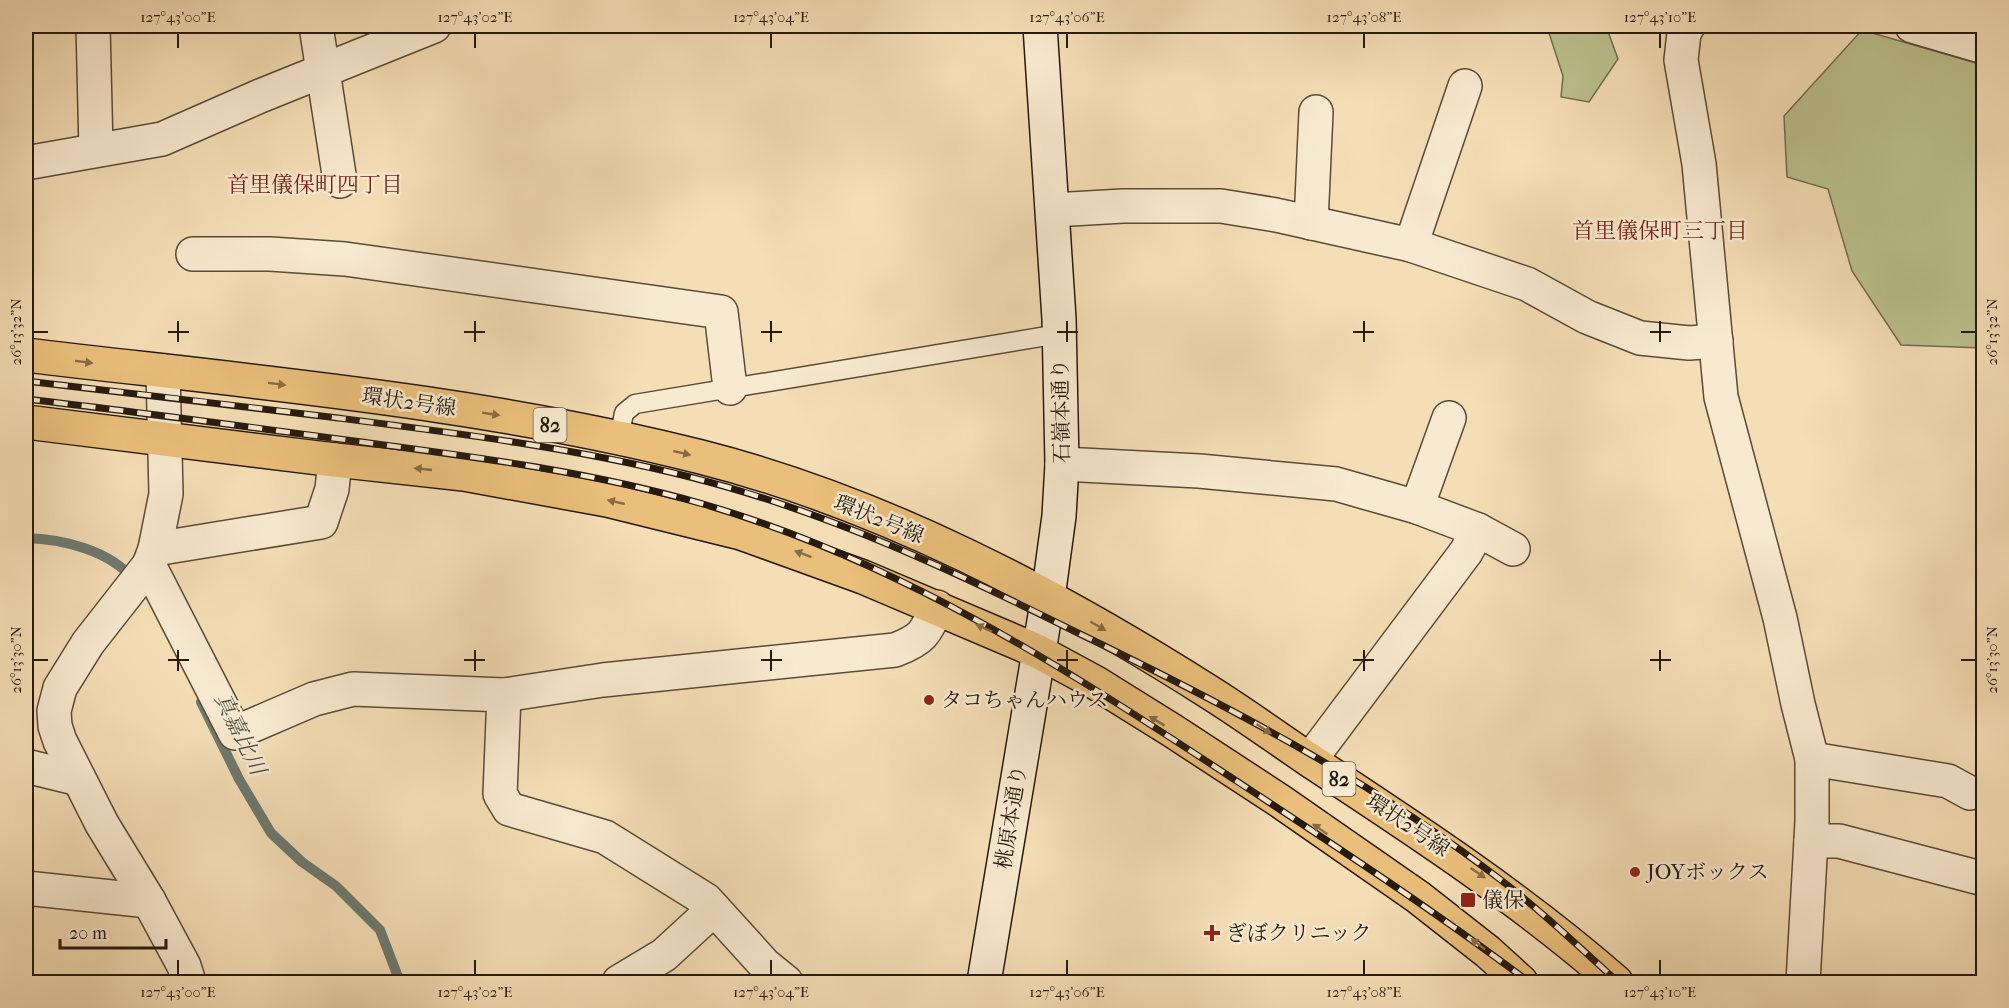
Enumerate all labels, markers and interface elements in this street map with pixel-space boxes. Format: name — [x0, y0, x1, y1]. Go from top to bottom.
text: 127°43'00"E — [140, 8, 216, 26]
text: 127°43'02"E — [438, 8, 512, 26]
text: 127°43'04"E — [733, 8, 809, 26]
text: 127°43'06"E — [1029, 8, 1105, 26]
text: 127°43'08"E — [1327, 8, 1401, 26]
text: 127°43'10"E — [1624, 8, 1696, 26]
district label: 首里儀保町四丁目 — [227, 172, 403, 198]
district label: 首里儀保町三丁目 — [1572, 218, 1748, 244]
text: 26°13'32"N — [7, 298, 25, 366]
text: 26°13'32"N — [1983, 298, 2001, 366]
one-way arrow — [74, 357, 93, 366]
street label: 石嶺本通り — [1048, 358, 1074, 464]
one-way arrow — [268, 379, 287, 389]
street label: 環状2号線 — [360, 384, 458, 420]
road number: 82 — [534, 408, 566, 442]
one-way arrow — [482, 410, 501, 419]
one-way arrow — [673, 448, 691, 458]
one-way arrow — [414, 464, 433, 474]
street label: 環状2号線 — [831, 490, 927, 548]
one-way arrow — [606, 496, 625, 506]
one-way arrow — [794, 549, 812, 558]
one-way arrow — [1090, 621, 1107, 631]
one-way arrow — [975, 623, 992, 632]
text: 26°13'30"N — [7, 626, 25, 694]
text: 26°13'30"N — [1983, 626, 2001, 694]
place label: タコちゃんハウス — [941, 688, 1108, 712]
water label: 真嘉比川 — [209, 689, 272, 781]
marker: タコちゃんハウス — [922, 693, 936, 707]
one-way arrow — [1149, 716, 1165, 727]
one-way arrow — [1255, 723, 1271, 735]
road number: 82 — [1322, 762, 1356, 796]
street label: 桃原本通り — [991, 763, 1031, 871]
street label: 環状2号線 — [1362, 789, 1454, 861]
one-way arrow — [1312, 824, 1328, 835]
place label: JOYボックス — [1645, 860, 1769, 884]
marker: JOYボックス — [1628, 865, 1642, 879]
one-way arrow — [1470, 867, 1486, 878]
place label: 儀保 — [1482, 888, 1524, 912]
marker: 儀保 — [1459, 891, 1477, 909]
scale bar — [60, 912, 166, 950]
place label: ぎぼクリニック — [1226, 921, 1372, 945]
text: 20 m — [69, 923, 107, 944]
marker: ぎぼクリニック — [1203, 924, 1221, 942]
one-way arrow — [1470, 938, 1485, 950]
text: 127°43'00"E — [140, 983, 216, 1001]
text: 127°43'02"E — [438, 983, 512, 1001]
text: 127°43'04"E — [733, 983, 809, 1001]
text: 127°43'06"E — [1029, 983, 1105, 1001]
text: 127°43'08"E — [1327, 983, 1401, 1001]
text: 127°43'10"E — [1624, 983, 1696, 1001]

